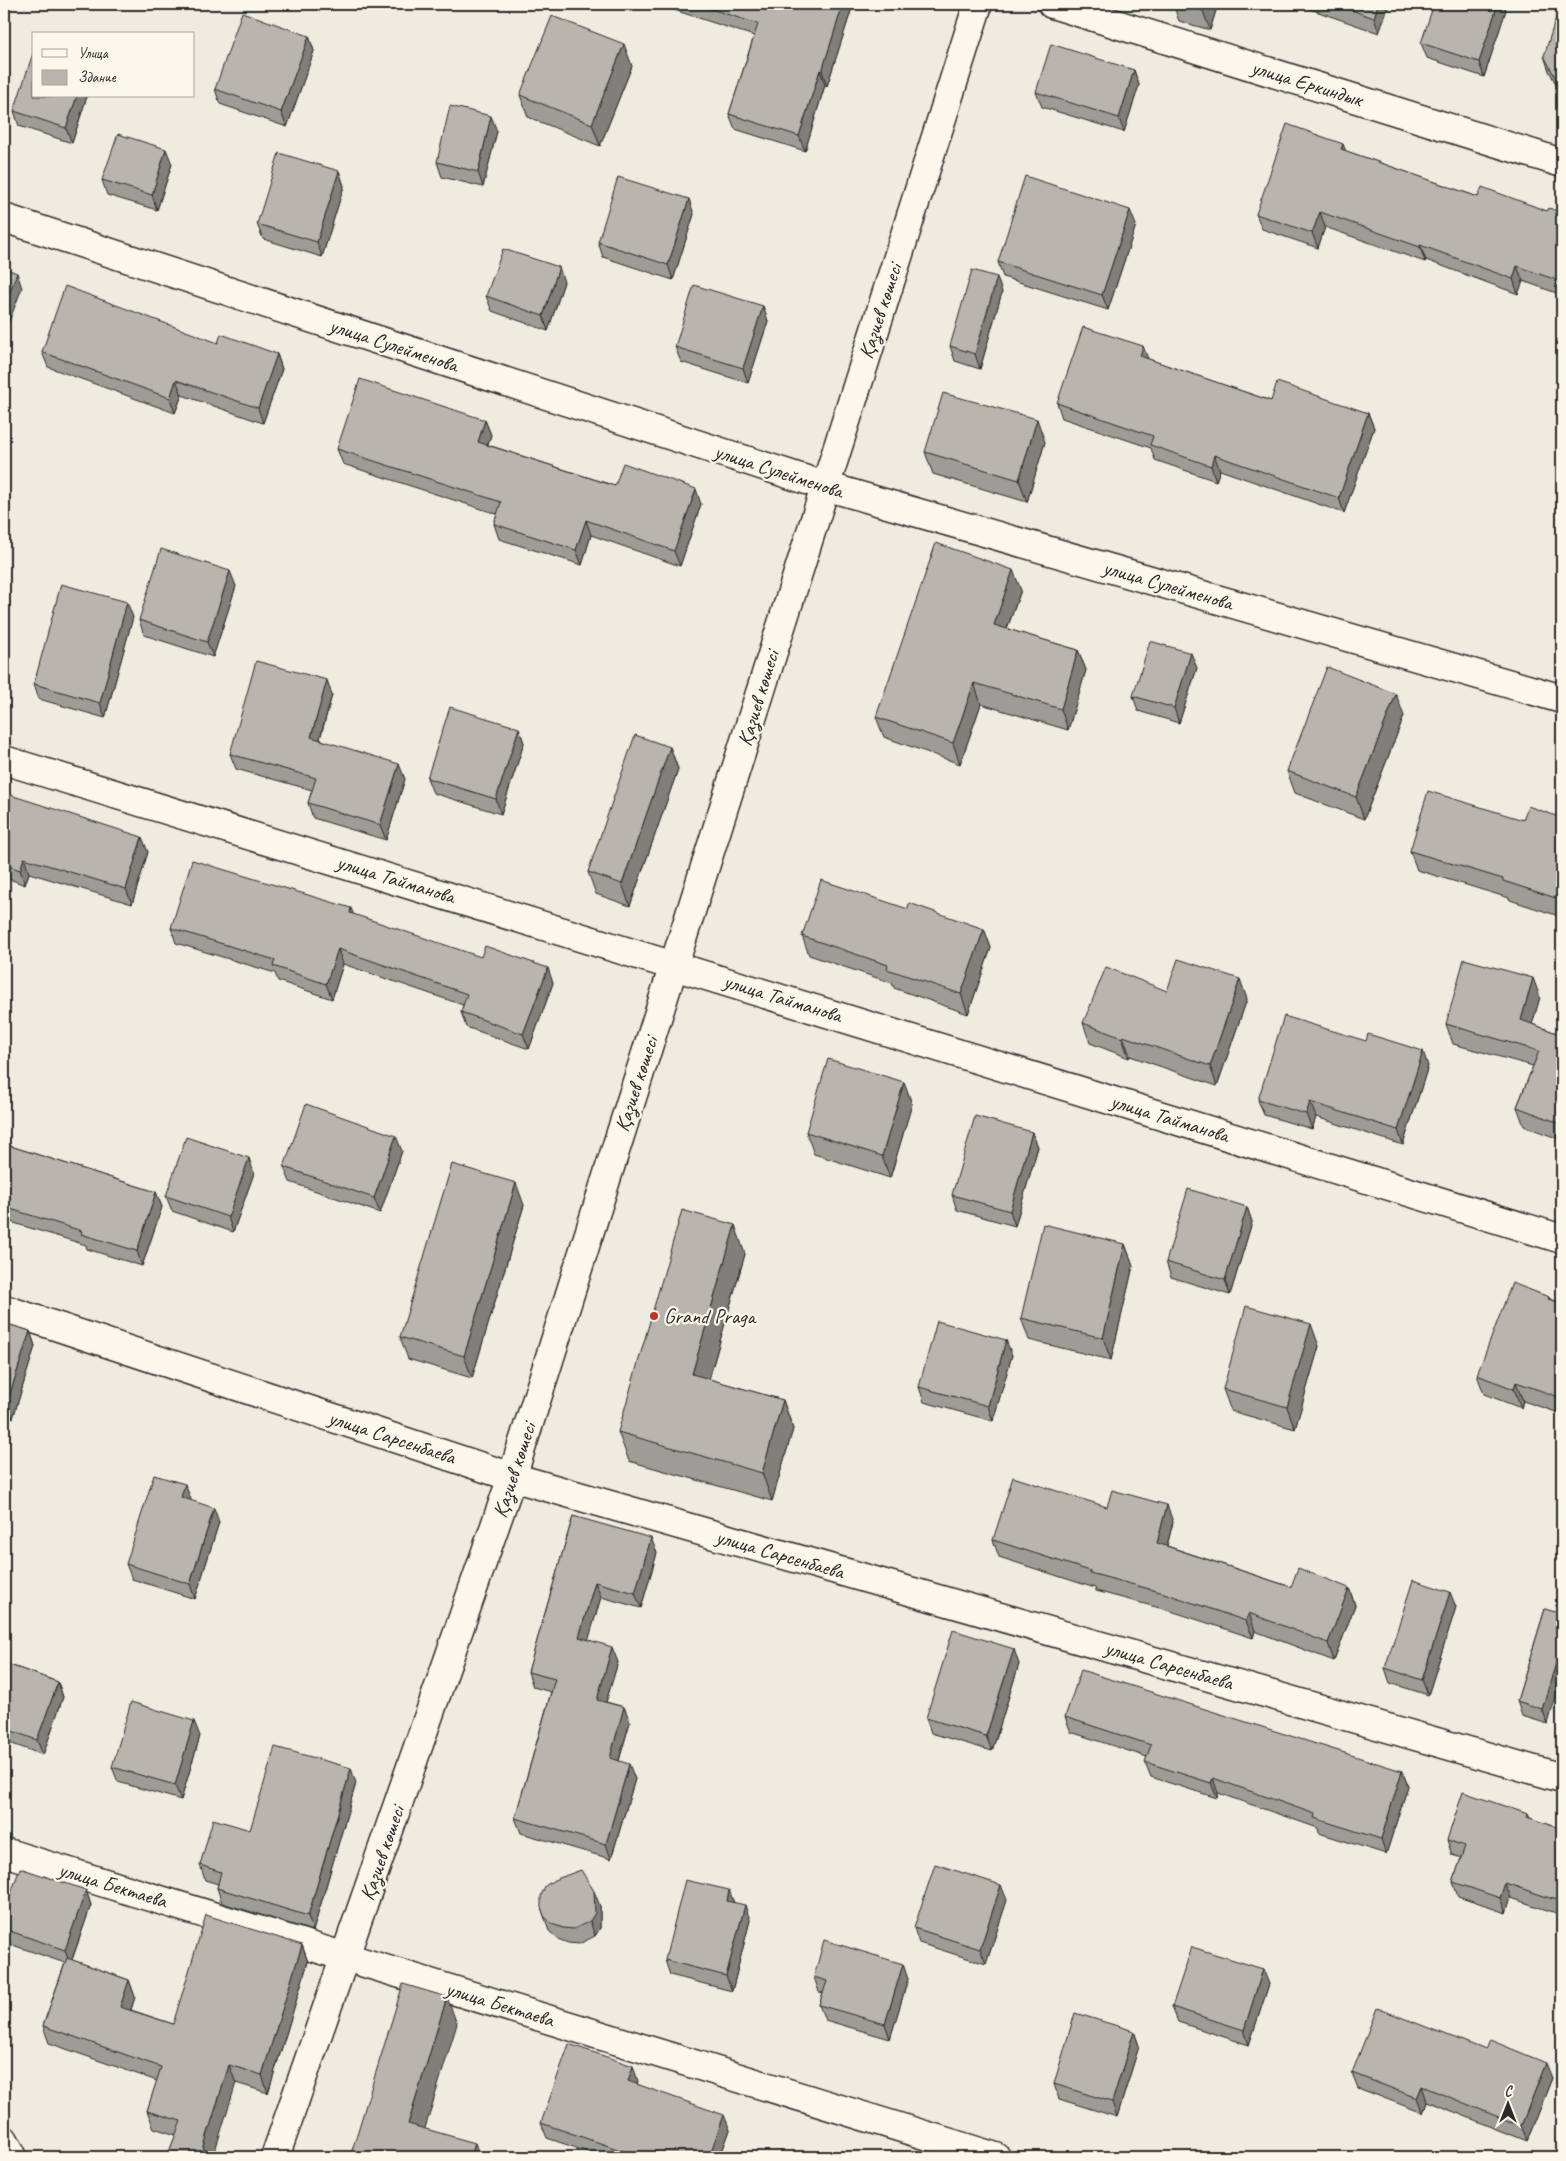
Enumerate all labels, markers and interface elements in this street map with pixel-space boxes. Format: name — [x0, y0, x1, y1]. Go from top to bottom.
legend — [32, 32, 195, 98]
text: Улица — [78, 44, 109, 63]
street label: улица Еркиндык — [1247, 53, 1368, 113]
text: Здание — [78, 68, 117, 87]
street label: Қазиев көшесі — [852, 257, 909, 362]
street label: улица Сулейменова — [325, 311, 464, 379]
street label: улица Сулейменова — [710, 437, 849, 505]
street label: улица Сулейменова — [1098, 554, 1238, 617]
street label: Қазиев көшесі — [731, 644, 787, 749]
street label: улица Тайманова — [332, 848, 460, 910]
street label: улица Тайманова — [719, 967, 847, 1029]
street label: Қазиев көшесі — [608, 1030, 665, 1135]
street label: улица Тайманова — [1106, 1087, 1234, 1149]
place label: Grand Praga — [664, 1303, 758, 1329]
marker: Grand Praga — [648, 1310, 660, 1322]
street label: улица Сарсенбаева — [323, 1404, 460, 1470]
street label: Қазиев көшесі — [486, 1416, 543, 1521]
street label: улица Сарсенбаева — [711, 1523, 848, 1585]
street label: улица Сарсенбаева — [1100, 1634, 1237, 1696]
street label: Қазиев көшесі — [354, 1799, 412, 1904]
street label: улица Бектаева — [54, 1856, 172, 1914]
street label: улица Бектаева — [441, 1975, 559, 2033]
north arrow — [1484, 2078, 1534, 2128]
text: С — [1505, 2083, 1514, 2100]

